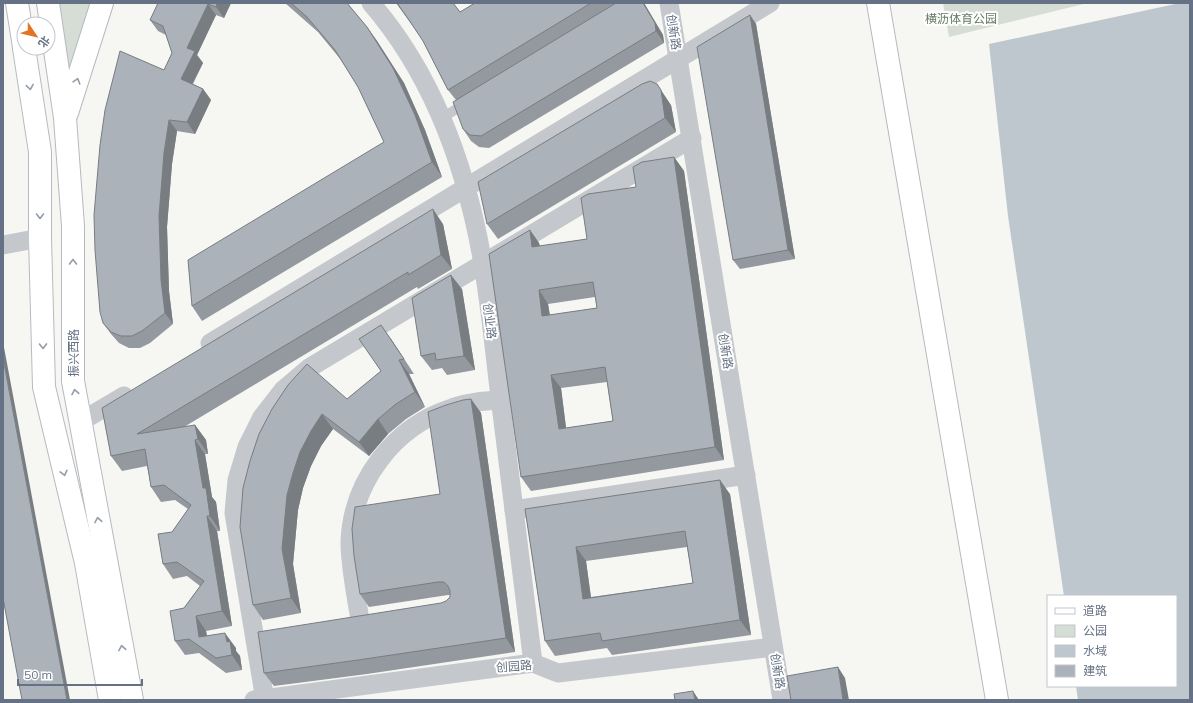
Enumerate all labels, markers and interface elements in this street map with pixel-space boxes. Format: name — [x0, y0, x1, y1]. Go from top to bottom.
park label: 横沥体育公园 — [925, 11, 997, 26]
street label: 创新路 — [664, 13, 684, 51]
north arrow — [16, 16, 56, 56]
text: 北 — [35, 33, 53, 50]
one-way arrow — [72, 78, 81, 85]
one-way arrow — [25, 83, 34, 90]
one-way arrow — [36, 213, 44, 219]
one-way arrow — [69, 259, 77, 265]
street label: 创业路 — [480, 302, 500, 340]
street label: 振兴西路 — [66, 329, 81, 377]
street label: 创新路 — [716, 332, 736, 370]
one-way arrow — [38, 343, 47, 349]
one-way arrow — [71, 389, 79, 395]
one-way arrow — [60, 470, 68, 477]
one-way arrow — [95, 517, 103, 523]
legend — [1047, 595, 1177, 687]
text: 道路 — [1083, 603, 1107, 618]
text: 公园 — [1083, 623, 1107, 638]
text: 水域 — [1083, 643, 1107, 658]
one-way arrow — [118, 645, 127, 651]
street label: 创新路 — [768, 652, 788, 690]
street label: 创园路 — [496, 657, 532, 675]
scale bar — [18, 661, 142, 687]
text: 建筑 — [1083, 663, 1107, 678]
text: 50 m — [24, 667, 52, 682]

